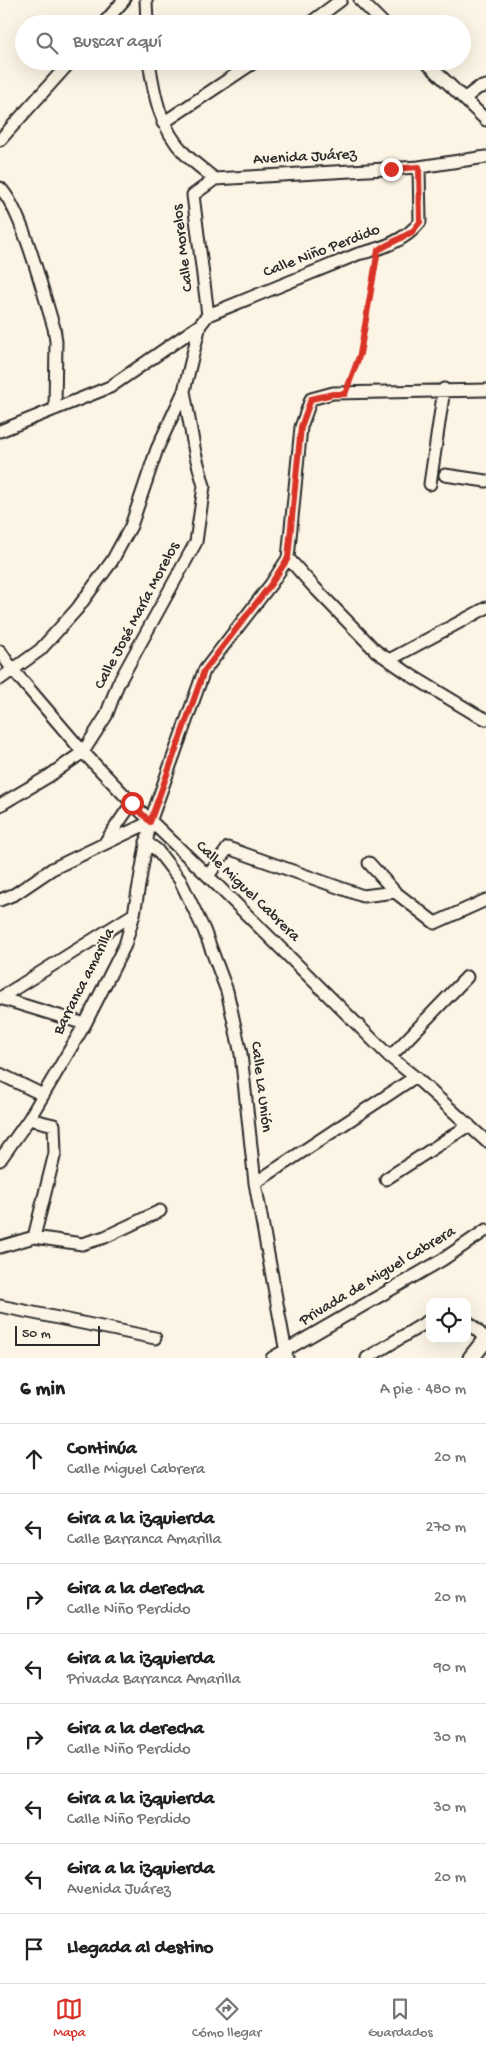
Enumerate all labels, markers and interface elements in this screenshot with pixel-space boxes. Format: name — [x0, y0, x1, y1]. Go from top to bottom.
search box — [15, 15, 471, 70]
icon: search — [33, 29, 61, 57]
text: Buscar aquí — [73, 31, 162, 54]
street label: Avenida Juárez — [253, 146, 358, 170]
route end — [380, 158, 403, 181]
street label: Calle Morelos — [169, 202, 199, 293]
street label: Calle Niño Perdido — [261, 221, 383, 283]
street label: Calle José María Morelos — [91, 538, 185, 693]
route start — [121, 792, 144, 815]
street label: Calle Miguel Cabrera — [191, 837, 304, 947]
street label: Barranca amarilla — [49, 924, 121, 1039]
street label: Calle La Unión — [245, 1040, 275, 1134]
street label: Privada de Miguel Cabrera — [296, 1222, 460, 1332]
map controls — [426, 1298, 471, 1343]
button: locate — [426, 1298, 471, 1343]
scale bar — [15, 1323, 100, 1346]
text: 50 m — [22, 1326, 51, 1343]
text: 6 min — [20, 1378, 65, 1403]
text: A pie · 480 m — [380, 1381, 466, 1400]
text: Continúa — [67, 1438, 137, 1461]
icon: ahead — [20, 1445, 48, 1473]
text: 20 m — [434, 1449, 466, 1468]
text: Calle Miguel Cabrera — [67, 1461, 205, 1480]
text: Gira a la izquierda — [67, 1508, 214, 1531]
icon: left — [20, 1515, 48, 1543]
text: 270 m — [426, 1519, 466, 1538]
text: Calle Barranca Amarilla — [67, 1531, 221, 1550]
text: Gira a la derecha — [67, 1578, 204, 1601]
icon: right — [20, 1585, 48, 1613]
text: 20 m — [434, 1589, 466, 1608]
text: Calle Niño Perdido — [67, 1601, 191, 1620]
text: Gira a la izquierda — [67, 1648, 214, 1671]
icon: left — [20, 1655, 48, 1683]
text: 90 m — [434, 1659, 466, 1678]
text: Privada Barranca Amarilla — [67, 1671, 241, 1690]
text: Gira a la derecha — [67, 1718, 204, 1741]
icon: right — [20, 1725, 48, 1753]
text: 30 m — [433, 1729, 466, 1748]
text: Calle Niño Perdido — [67, 1741, 191, 1760]
text: Gira a la izquierda — [67, 1788, 214, 1811]
icon: left — [20, 1795, 48, 1823]
text: 30 m — [433, 1799, 466, 1818]
text: Calle Niño Perdido — [67, 1811, 191, 1830]
text: Gira a la izquierda — [67, 1858, 214, 1881]
icon: left — [20, 1865, 48, 1893]
text: 20 m — [434, 1869, 466, 1888]
text: Avenida Juárez — [67, 1881, 171, 1900]
icon: arrive — [20, 1935, 48, 1963]
text: Llegada al destino — [67, 1937, 213, 1960]
tab: Mapa — [53, 1995, 85, 2042]
tab: Cómo llegar — [192, 1995, 261, 2042]
tab: Guardados — [368, 1995, 433, 2042]

